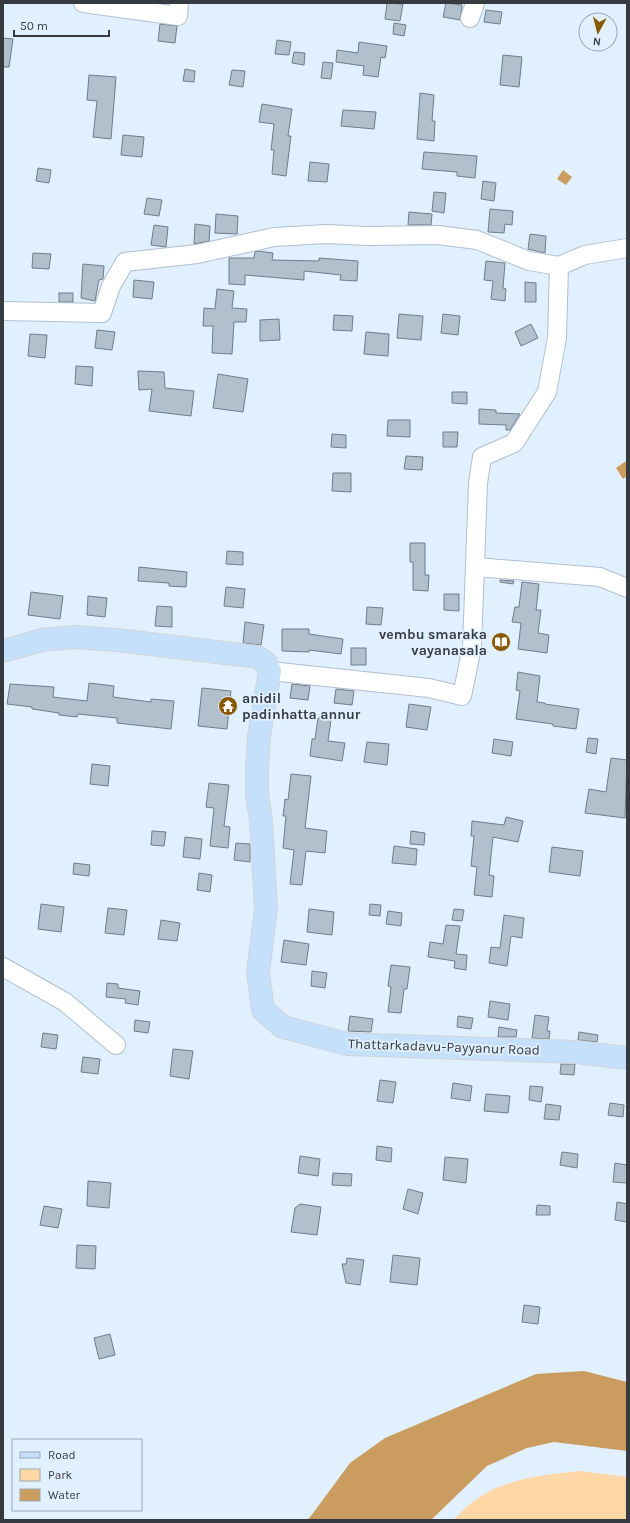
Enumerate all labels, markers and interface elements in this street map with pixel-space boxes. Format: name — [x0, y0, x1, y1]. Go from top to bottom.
scale bar — [14, 12, 109, 38]
north arrow — [578, 12, 618, 52]
text: 50 m — [20, 19, 48, 33]
text: N — [592, 34, 602, 48]
place label: vembu smaraka vayanasala — [379, 626, 487, 659]
library icon: vembu smaraka vayanasala — [490, 631, 512, 653]
place label: anidil padinhatta annur — [242, 690, 361, 723]
temple icon: anidil padinhatta annur — [217, 695, 239, 717]
street label: Thattarkadavu-Payyanur Road — [348, 1035, 540, 1059]
legend — [12, 1439, 142, 1511]
text: Road — [48, 1448, 76, 1462]
text: Park — [48, 1468, 73, 1482]
text: Water — [48, 1488, 81, 1502]

